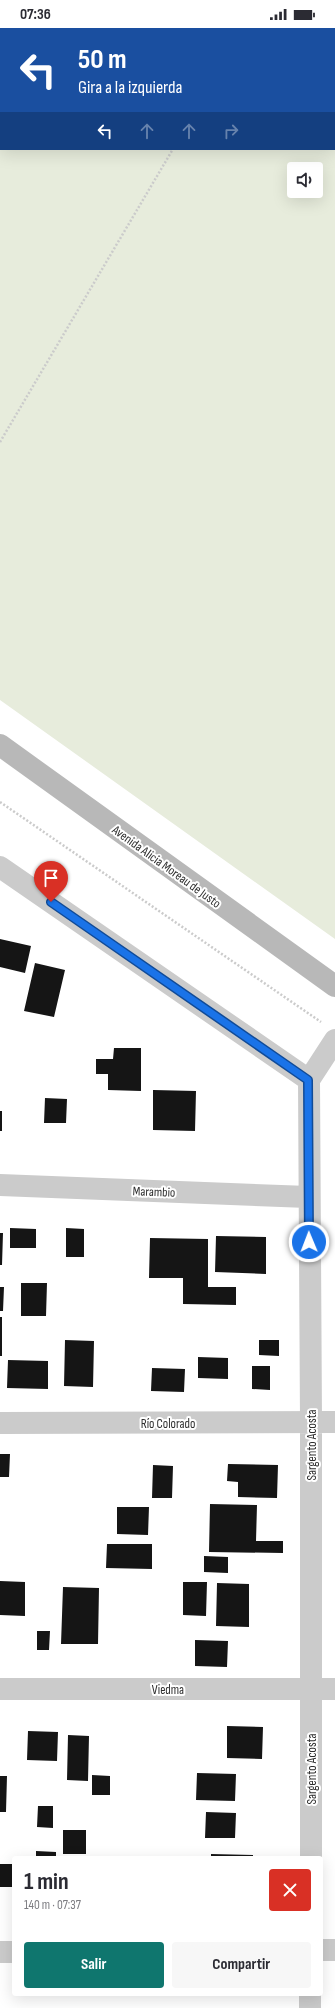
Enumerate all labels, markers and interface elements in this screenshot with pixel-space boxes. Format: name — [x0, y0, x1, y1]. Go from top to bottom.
text: 07:36 — [20, 5, 51, 24]
text: 50 m — [78, 43, 127, 76]
icon: left — [12, 44, 64, 96]
text: Gira a la izquierda — [78, 77, 182, 98]
icon: left — [94, 120, 116, 142]
icon: ahead — [136, 120, 158, 142]
icon: ahead — [178, 120, 200, 142]
icon: right — [220, 120, 242, 142]
map controls — [287, 162, 323, 198]
button: sound — [287, 162, 323, 198]
street label: Avenida Alicia Moreau de Justo — [108, 821, 224, 912]
pin — [34, 861, 68, 902]
icon: arrive — [40, 867, 62, 889]
street label: Marambio — [132, 1183, 176, 1201]
position arrow — [288, 1221, 330, 1263]
street label: Sargento Acosta — [304, 1409, 320, 1481]
street label: Río Colorado — [141, 1416, 195, 1432]
street label: Viedma — [152, 1682, 184, 1698]
street label: Sargento Acosta — [304, 1733, 320, 1805]
text: 1 min — [24, 1867, 69, 1896]
button: close — [269, 1869, 311, 1911]
text: 140 m · 07:37 — [24, 1897, 81, 1913]
button: Salir — [24, 1942, 164, 1988]
button: Compartir — [172, 1942, 311, 1988]

